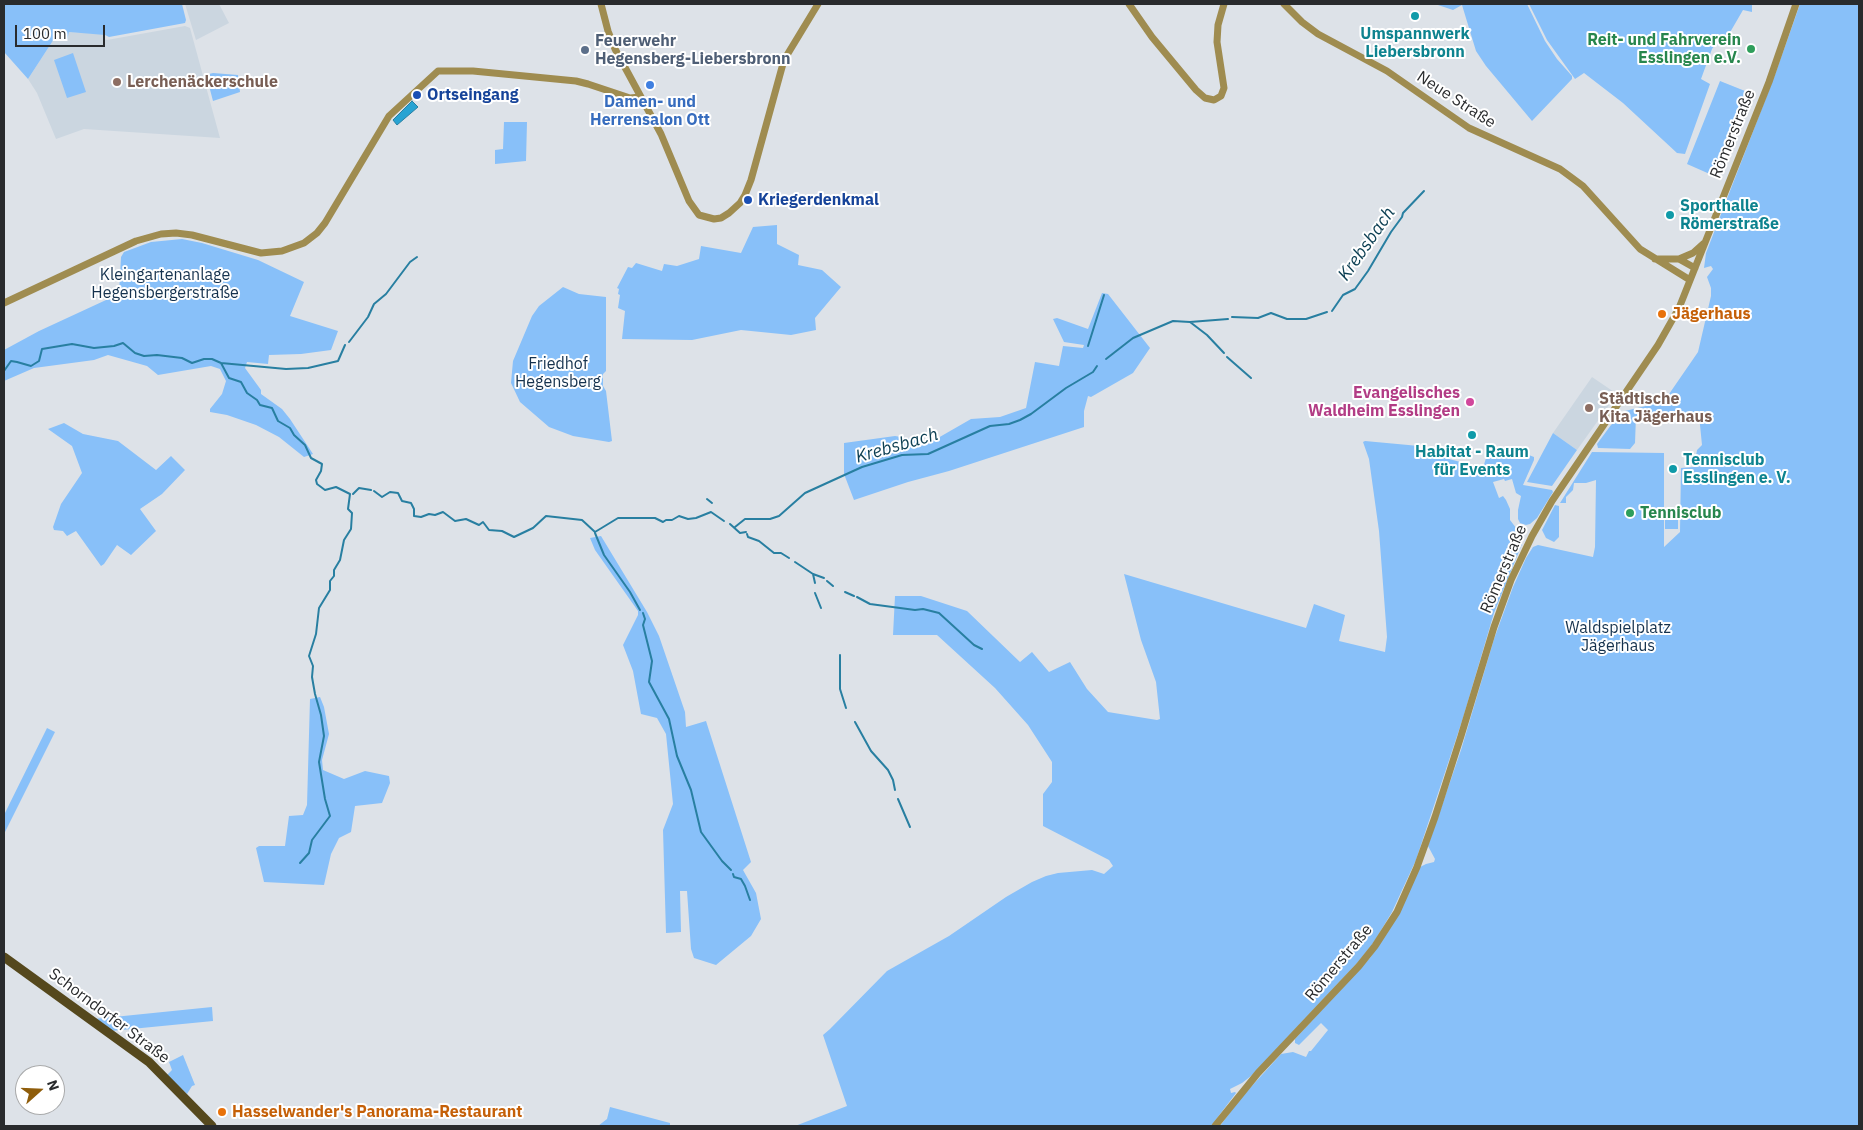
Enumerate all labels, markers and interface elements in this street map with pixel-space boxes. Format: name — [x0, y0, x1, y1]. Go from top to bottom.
marker: Umspannwerk Liebersbronn — [1409, 10, 1421, 22]
scale bar — [18, 15, 108, 47]
text: 100 m — [23, 24, 67, 43]
place label: Umspannwerk Liebersbronn — [1360, 24, 1470, 62]
place label: Reit- und Fahrverein Esslingen e.V. — [1587, 30, 1741, 68]
place label: Feuerwehr Hegensberg-Liebersbronn — [595, 31, 791, 69]
marker: Reit- und Fahrverein Esslingen e.V. — [1745, 43, 1757, 55]
marker: Feuerwehr Hegensberg-Liebersbronn — [579, 44, 591, 56]
street label: Neue Straße — [1413, 67, 1499, 133]
place label: Lerchenäckerschule — [127, 72, 278, 92]
marker: Lerchenäckerschule — [111, 76, 123, 88]
marker: Damen- und Herrensalon Ott — [644, 79, 656, 91]
place label: Ortseingang — [427, 85, 519, 105]
street label: Römerstraße — [1706, 87, 1760, 181]
marker: Ortseingang — [411, 89, 423, 101]
place label: Damen- und Herrensalon Ott — [590, 92, 710, 130]
place label: Kriegerdenkmal — [758, 190, 879, 210]
marker: Kriegerdenkmal — [742, 194, 754, 206]
place label: Sporthalle Römerstraße — [1680, 196, 1779, 234]
water label: Krebsbach — [1334, 203, 1400, 285]
marker: Sporthalle Römerstraße — [1664, 209, 1676, 221]
park label: Kleingartenanlage Hegensbergerstraße — [91, 265, 239, 303]
place label: Jägerhaus — [1672, 304, 1750, 324]
marker: Jägerhaus — [1656, 308, 1668, 320]
park label: Friedhof Hegensberg — [515, 354, 601, 392]
place label: Evangelisches Waldheim Esslingen — [1308, 383, 1460, 421]
place label: Städtische Kita Jägerhaus — [1599, 389, 1712, 427]
marker: Evangelisches Waldheim Esslingen — [1464, 396, 1476, 408]
marker: Städtische Kita Jägerhaus — [1583, 402, 1595, 414]
water label: Krebsbach — [853, 424, 941, 468]
marker: Habitat - Raum für Events — [1466, 429, 1478, 441]
place label: Habitat - Raum für Events — [1415, 442, 1529, 480]
place label: Tennisclub Esslingen e. V. — [1683, 450, 1791, 488]
marker: Tennisclub Esslingen e. V. — [1667, 463, 1679, 475]
place label: Tennisclub — [1640, 503, 1721, 523]
marker: Tennisclub — [1624, 507, 1636, 519]
street label: Römerstraße — [1477, 522, 1531, 616]
park label: Waldspielplatz Jägerhaus — [1565, 618, 1671, 656]
street label: Römerstraße — [1301, 921, 1377, 1005]
street label: Schorndorfer Straße — [45, 964, 173, 1068]
north arrow — [15, 1065, 65, 1115]
text: N — [43, 1077, 63, 1093]
place label: Hasselwander's Panorama-Restaurant — [232, 1102, 522, 1122]
marker: Hasselwander's Panorama-Restaurant — [216, 1106, 228, 1118]

